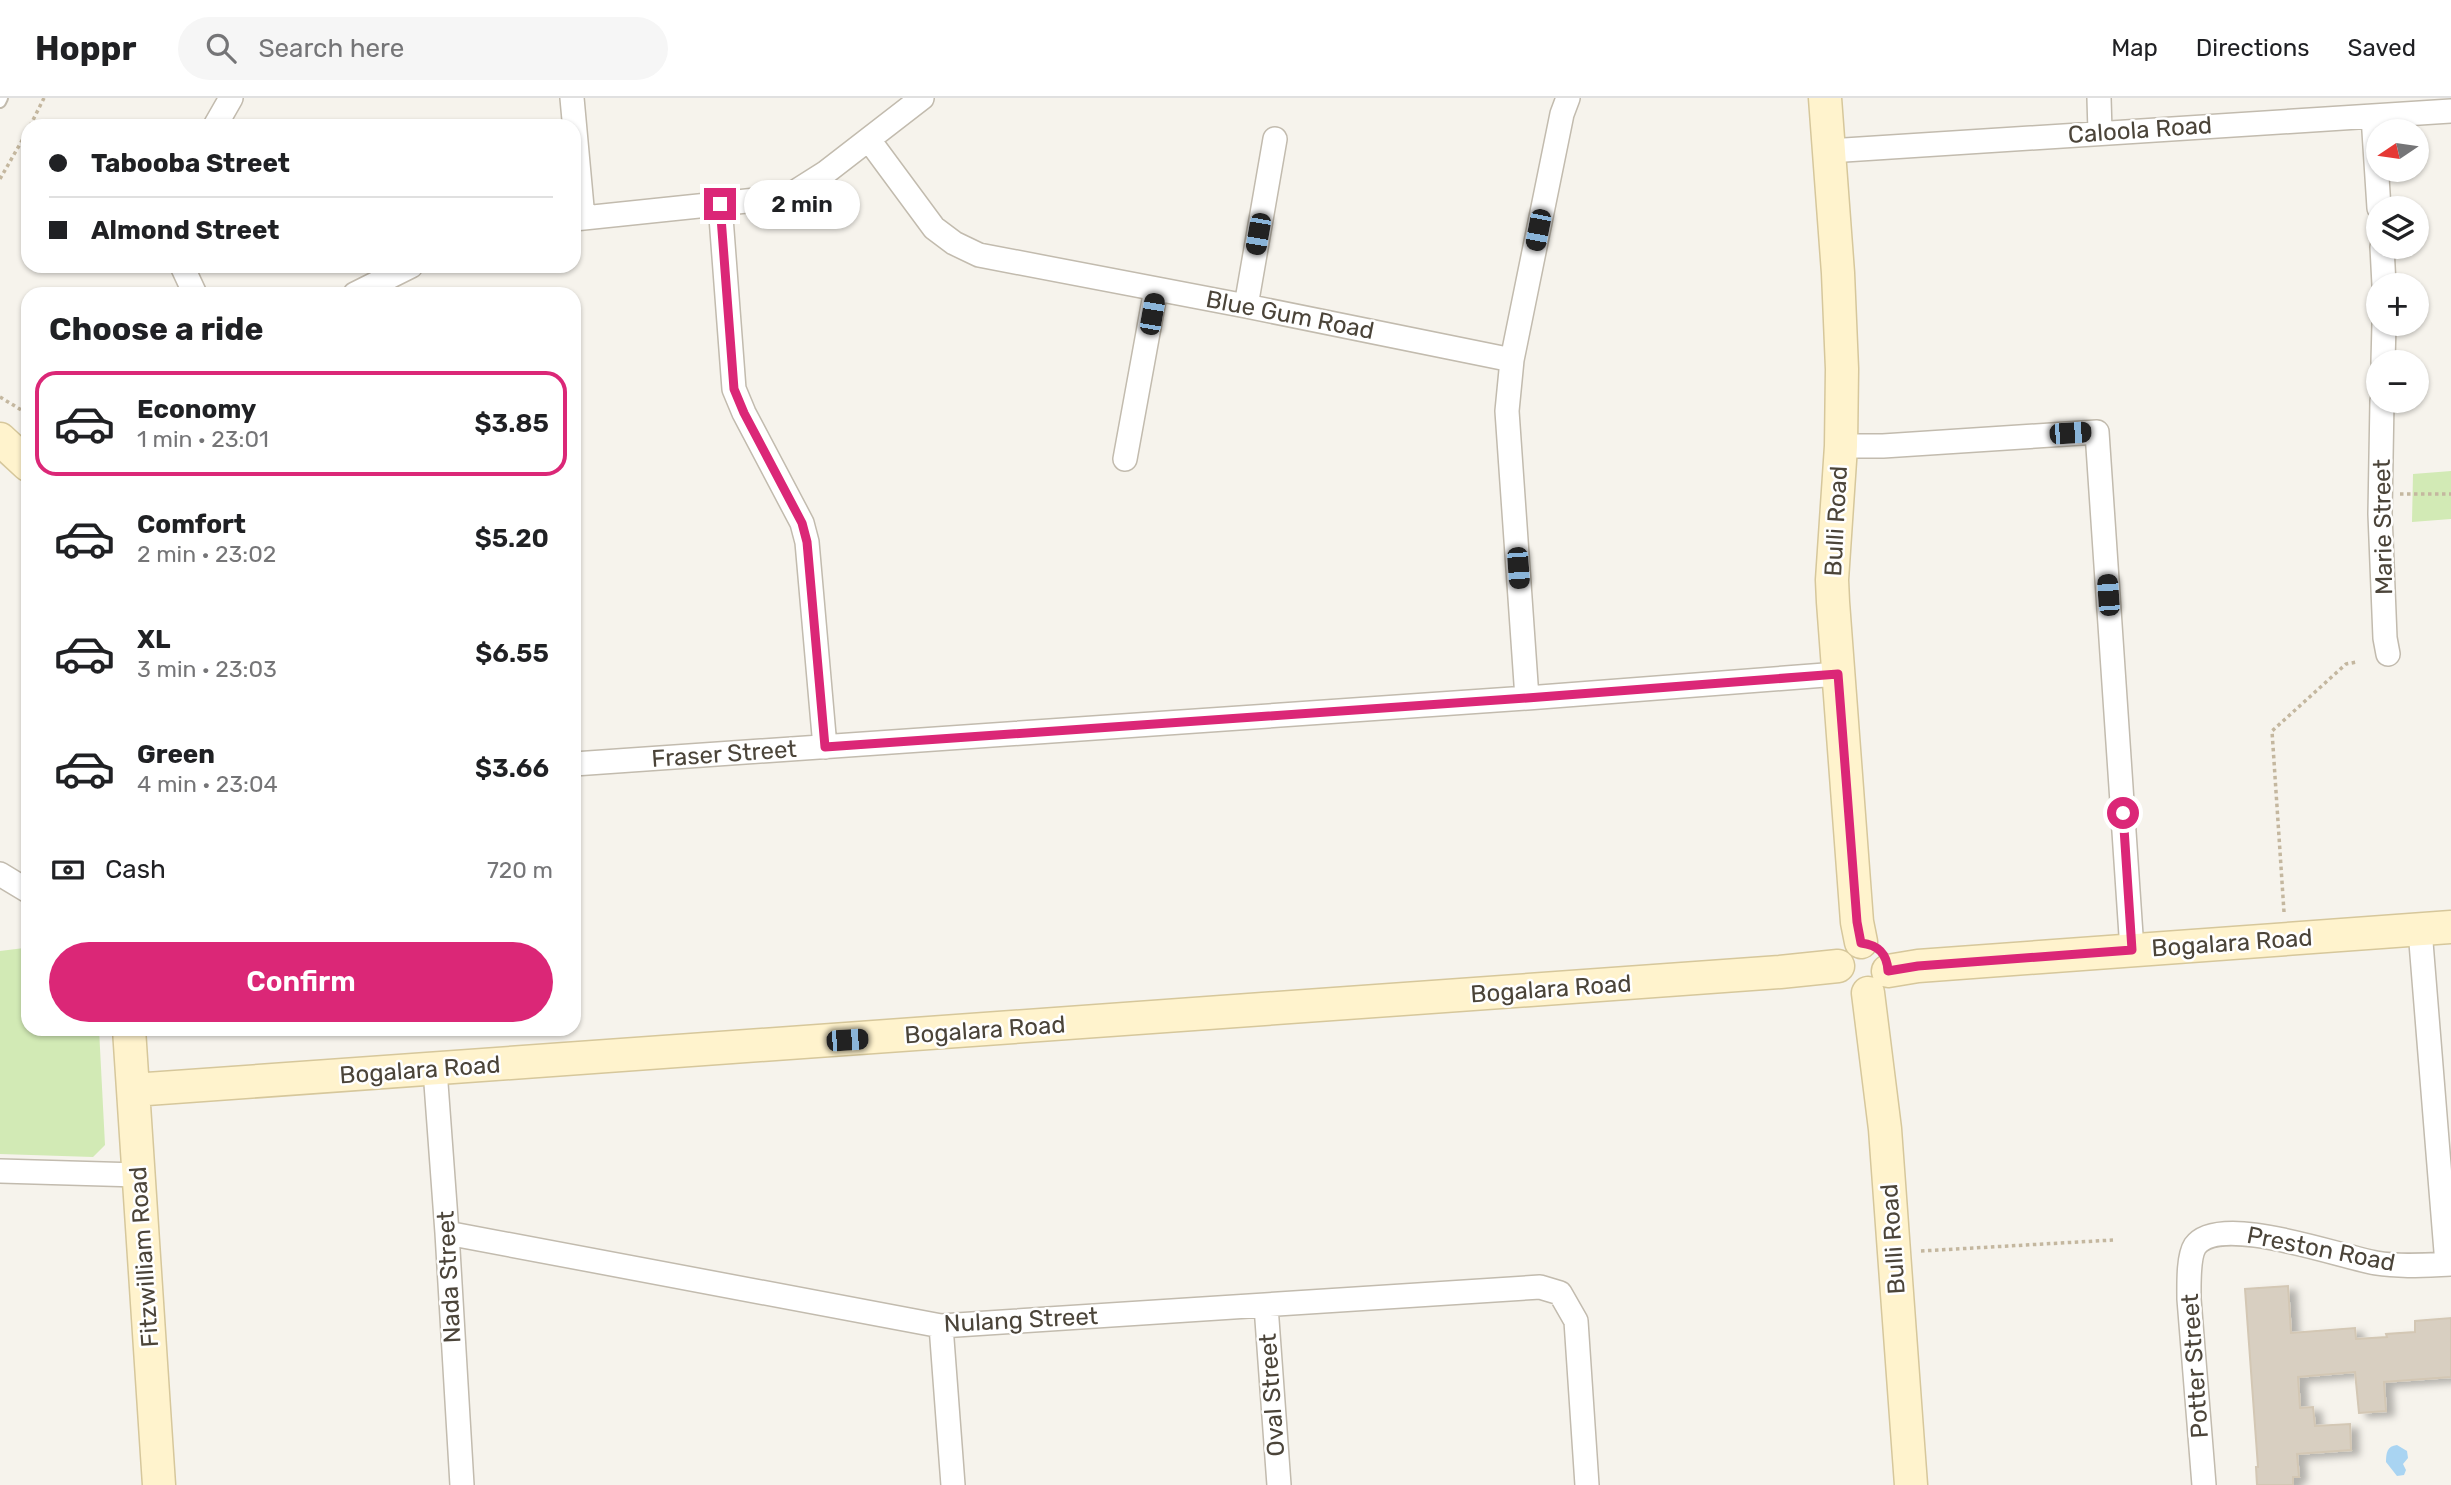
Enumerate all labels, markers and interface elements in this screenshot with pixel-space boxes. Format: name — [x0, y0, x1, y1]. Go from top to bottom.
search box — [178, 17, 668, 80]
text: Hoppr — [35, 29, 136, 68]
icon: search — [202, 29, 240, 67]
text: Search here — [258, 33, 404, 64]
text: Map — [2111, 34, 2158, 62]
text: Directions — [2196, 34, 2309, 62]
text: Saved — [2347, 34, 2416, 62]
street label: Caloola Road — [2067, 111, 2213, 149]
north arrow — [2366, 119, 2429, 182]
map controls — [2366, 119, 2429, 413]
text: Tabooba Street — [91, 148, 290, 179]
callout: 2 min — [744, 180, 860, 228]
route end — [704, 188, 736, 220]
text: 2 min — [771, 190, 833, 218]
button: layers — [2366, 196, 2429, 259]
car — [1524, 207, 1553, 253]
car — [1245, 211, 1272, 257]
text: Almond Street — [91, 215, 279, 246]
button: + — [2366, 273, 2429, 336]
street label: Blue Gum Road — [1204, 285, 1376, 345]
car — [1139, 291, 1166, 337]
text: Choose a ride — [49, 310, 263, 348]
button: − — [2366, 350, 2429, 413]
icon: car — [53, 392, 116, 455]
text: Economy — [137, 394, 256, 425]
text: $3.85 — [474, 408, 549, 439]
car — [2049, 421, 2092, 445]
text: 1 min · 23:01 — [137, 425, 269, 453]
street label: Marie Street — [2368, 459, 2398, 595]
street label: Bulli Road — [1819, 465, 1853, 577]
icon: car — [53, 507, 116, 570]
text: Comfort — [137, 509, 246, 540]
text: $5.20 — [475, 523, 549, 554]
text: 2 min · 23:02 — [137, 540, 276, 568]
car — [1507, 546, 1530, 590]
car — [2097, 573, 2120, 617]
icon: car — [53, 622, 116, 685]
text: XL — [137, 624, 170, 655]
text: $6.55 — [475, 638, 549, 669]
text: 3 min · 23:03 — [137, 655, 277, 683]
street label: Fraser Street — [651, 735, 797, 773]
icon: car — [53, 737, 116, 800]
text: Green — [137, 739, 215, 770]
text: $3.66 — [475, 753, 549, 784]
text: 4 min · 23:04 — [137, 770, 278, 798]
route start — [2107, 797, 2139, 829]
icon: cash — [49, 851, 87, 889]
text: Cash — [105, 854, 166, 885]
text: 720 m — [487, 856, 553, 884]
street label: Bogalara Road — [2151, 923, 2313, 963]
button: Confirm — [49, 942, 553, 1022]
street label: Bogalara Road — [1470, 969, 1632, 1009]
street label: Bogalara Road — [904, 1010, 1066, 1050]
car — [826, 1028, 869, 1052]
street label: Bogalara Road — [339, 1050, 501, 1090]
street label: Fitzwilliam Road — [124, 1166, 164, 1348]
street label: Bulli Road — [1875, 1183, 1911, 1295]
street label: Nada Street — [432, 1210, 466, 1344]
street label: Preston Road — [2244, 1221, 2398, 1277]
street label: Potter Street — [2176, 1293, 2214, 1439]
street label: Nulang Street — [943, 1302, 1099, 1338]
street label: Oval Street — [1254, 1332, 1290, 1458]

